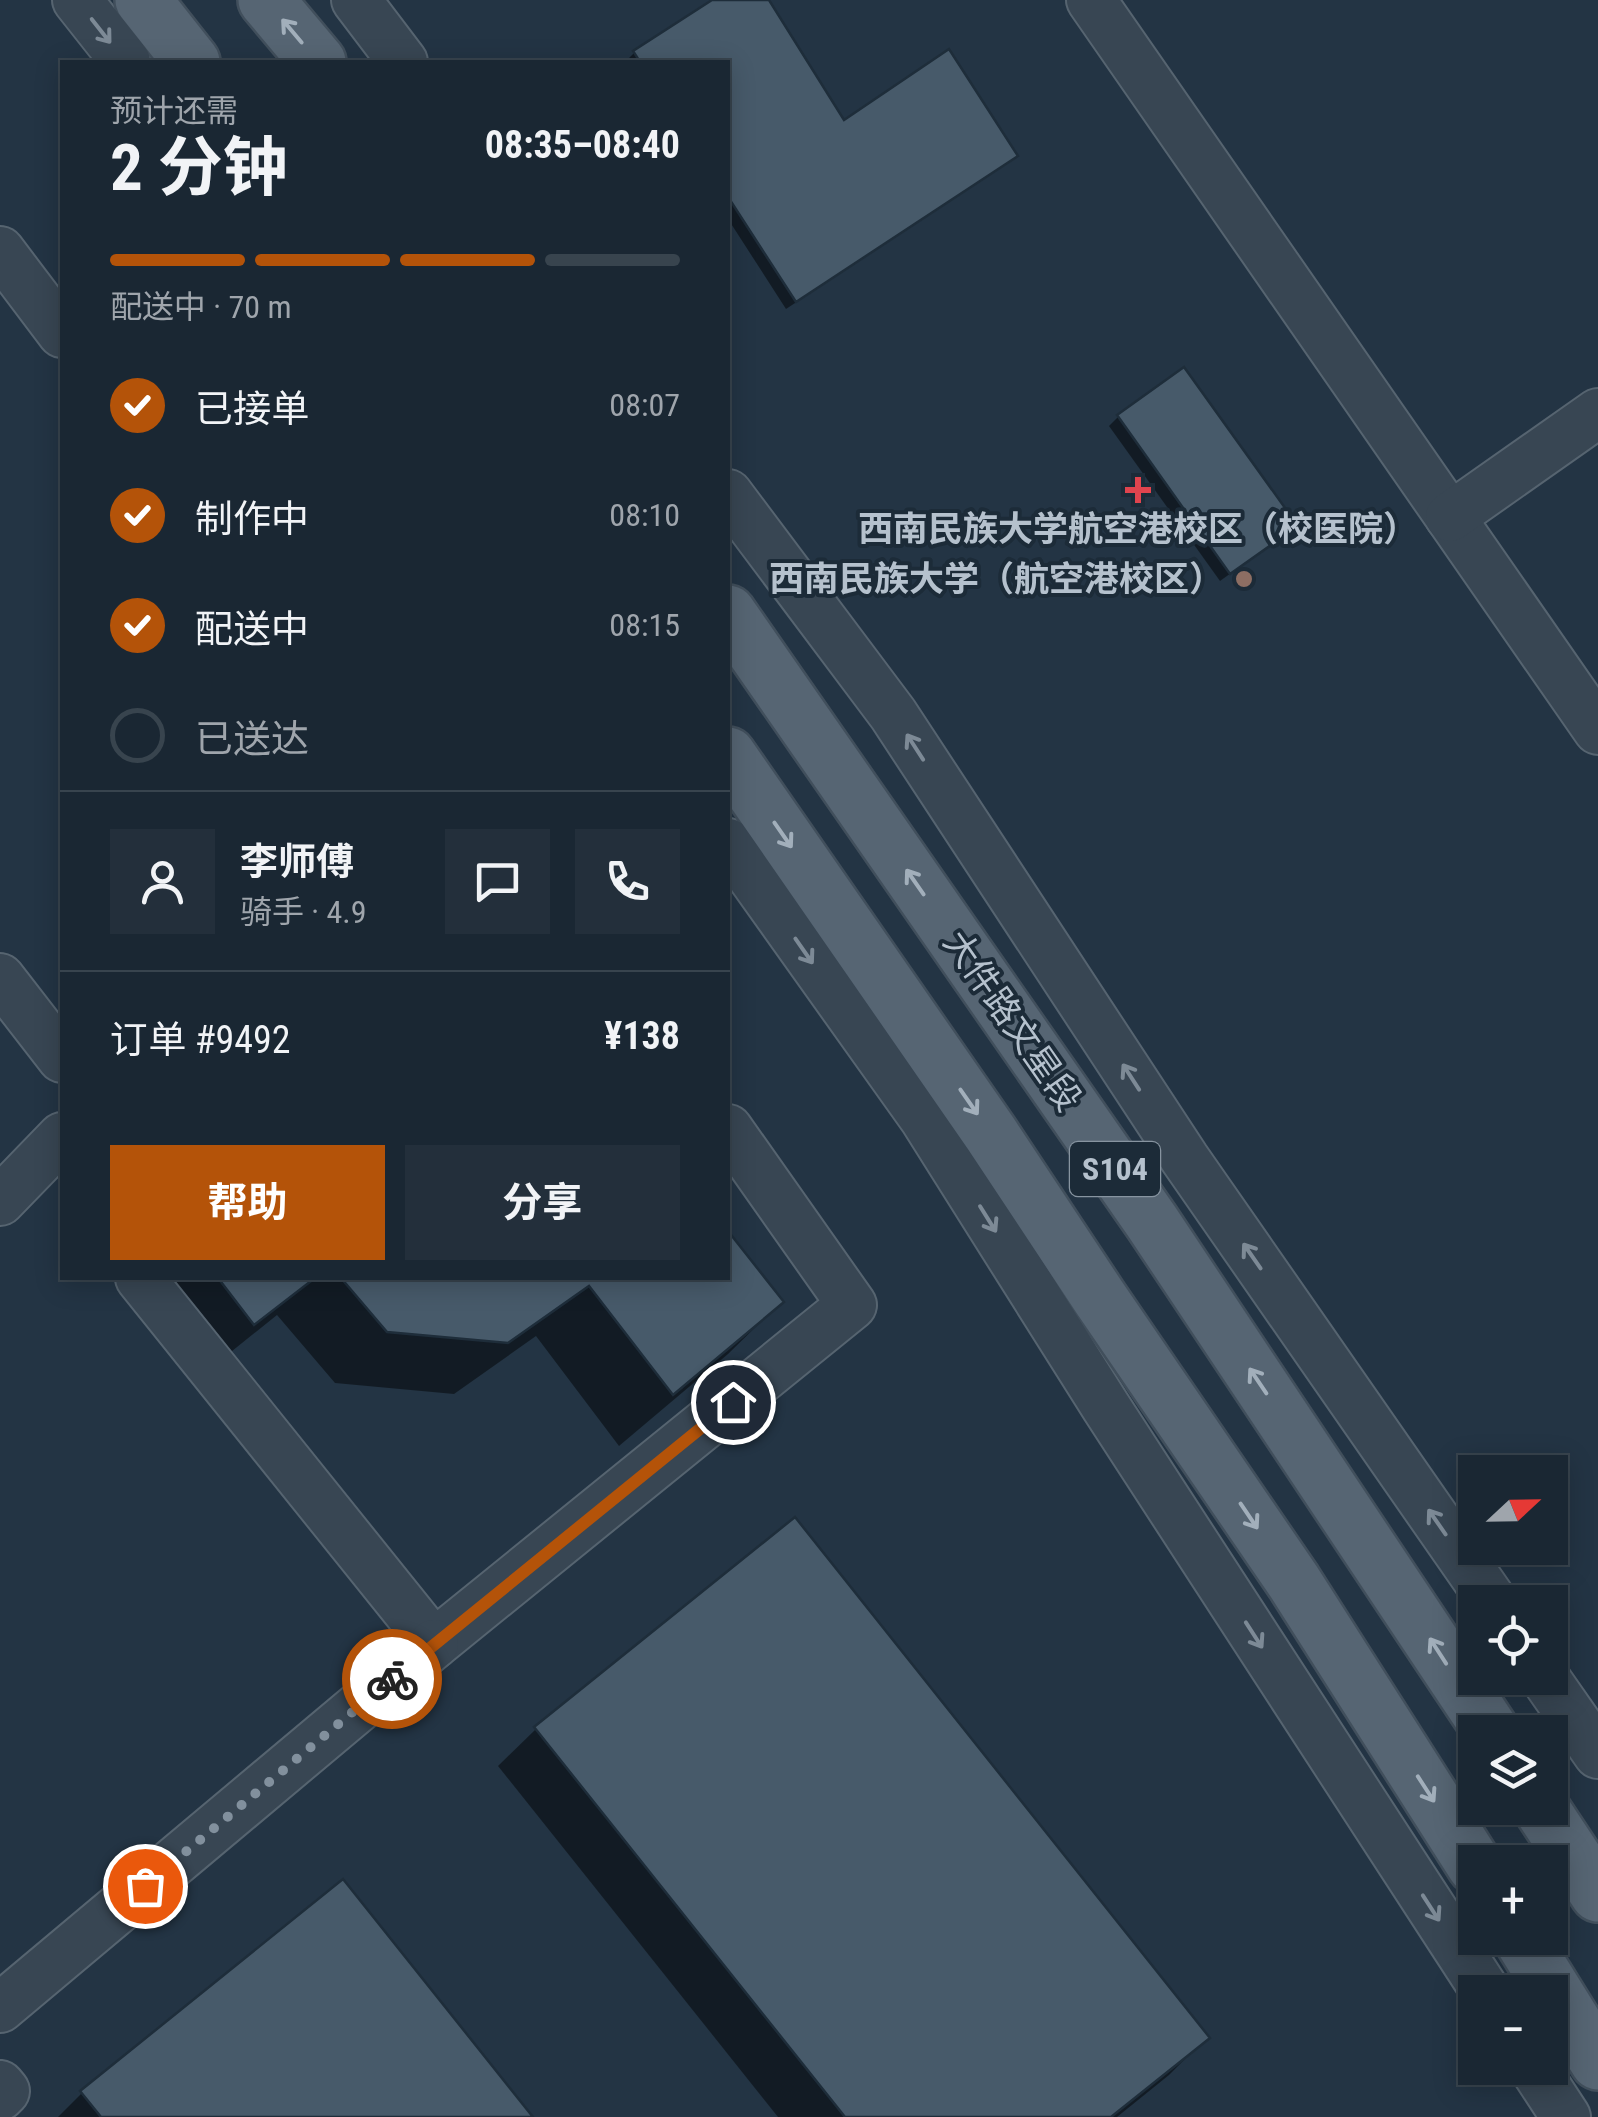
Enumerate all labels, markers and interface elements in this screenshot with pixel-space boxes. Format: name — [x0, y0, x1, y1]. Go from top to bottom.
one-way arrow — [90, 17, 111, 44]
one-way arrow — [281, 19, 303, 45]
text: 预计还需 — [110, 92, 238, 130]
text: 08:35–08:40 — [485, 123, 680, 167]
text: 2 分钟 — [110, 130, 288, 206]
text: 配送中 · 70 m — [110, 288, 292, 326]
icon: check — [110, 378, 165, 433]
text: 08:07 — [609, 386, 680, 424]
text: 已接单 — [195, 387, 309, 431]
marker: 西南民族大学航空港校区（校医院） — [1125, 477, 1151, 503]
icon: check — [110, 488, 165, 543]
text: 08:10 — [609, 496, 680, 534]
text: 制作中 — [195, 497, 309, 541]
place label: 西南民族大学航空港校区（校医院） — [858, 509, 1418, 550]
place label: 西南民族大学（航空港校区） — [769, 559, 1224, 600]
marker: 西南民族大学（航空港校区） — [1233, 568, 1255, 590]
icon: check — [110, 598, 165, 653]
text: 08:15 — [609, 606, 680, 644]
text: 配送中 — [195, 607, 309, 651]
text: 已送达 — [195, 717, 309, 761]
one-way arrow — [904, 733, 925, 762]
one-way arrow — [772, 821, 793, 849]
button: person — [110, 829, 215, 934]
button: chat — [445, 829, 550, 934]
button: phone — [575, 829, 680, 934]
text: 李师傅 — [240, 840, 354, 884]
one-way arrow — [905, 869, 926, 896]
text: 骑手 · 4.9 — [240, 893, 367, 931]
street label: 大件路文星段 — [935, 923, 1089, 1119]
one-way arrow — [794, 937, 815, 964]
text: ¥138 — [604, 1014, 680, 1058]
text: 订单 #9492 — [110, 1018, 291, 1062]
one-way arrow — [1121, 1064, 1142, 1092]
one-way arrow — [958, 1088, 979, 1116]
road number: S104 — [1070, 1142, 1160, 1196]
button: 帮助 — [110, 1145, 385, 1260]
button: 分享 — [405, 1145, 680, 1260]
one-way arrow — [977, 1204, 998, 1233]
one-way arrow — [1242, 1242, 1263, 1270]
pin — [691, 1360, 776, 1445]
one-way arrow — [1248, 1367, 1269, 1395]
icon: home — [706, 1375, 761, 1430]
north arrow — [1458, 1455, 1568, 1565]
map controls — [1458, 1455, 1568, 2085]
one-way arrow — [1238, 1502, 1259, 1530]
one-way arrow — [1427, 1509, 1448, 1537]
button: locate — [1458, 1585, 1568, 1695]
one-way arrow — [1244, 1621, 1265, 1649]
courier — [342, 1629, 442, 1729]
one-way arrow — [1428, 1637, 1449, 1666]
icon: bike — [365, 1652, 420, 1707]
button: layers — [1458, 1715, 1568, 1825]
one-way arrow — [1416, 1774, 1436, 1803]
pin — [103, 1844, 188, 1929]
button: + — [1458, 1845, 1568, 1955]
icon: bag — [118, 1859, 173, 1914]
one-way arrow — [1421, 1893, 1442, 1922]
button: − — [1458, 1975, 1568, 2085]

